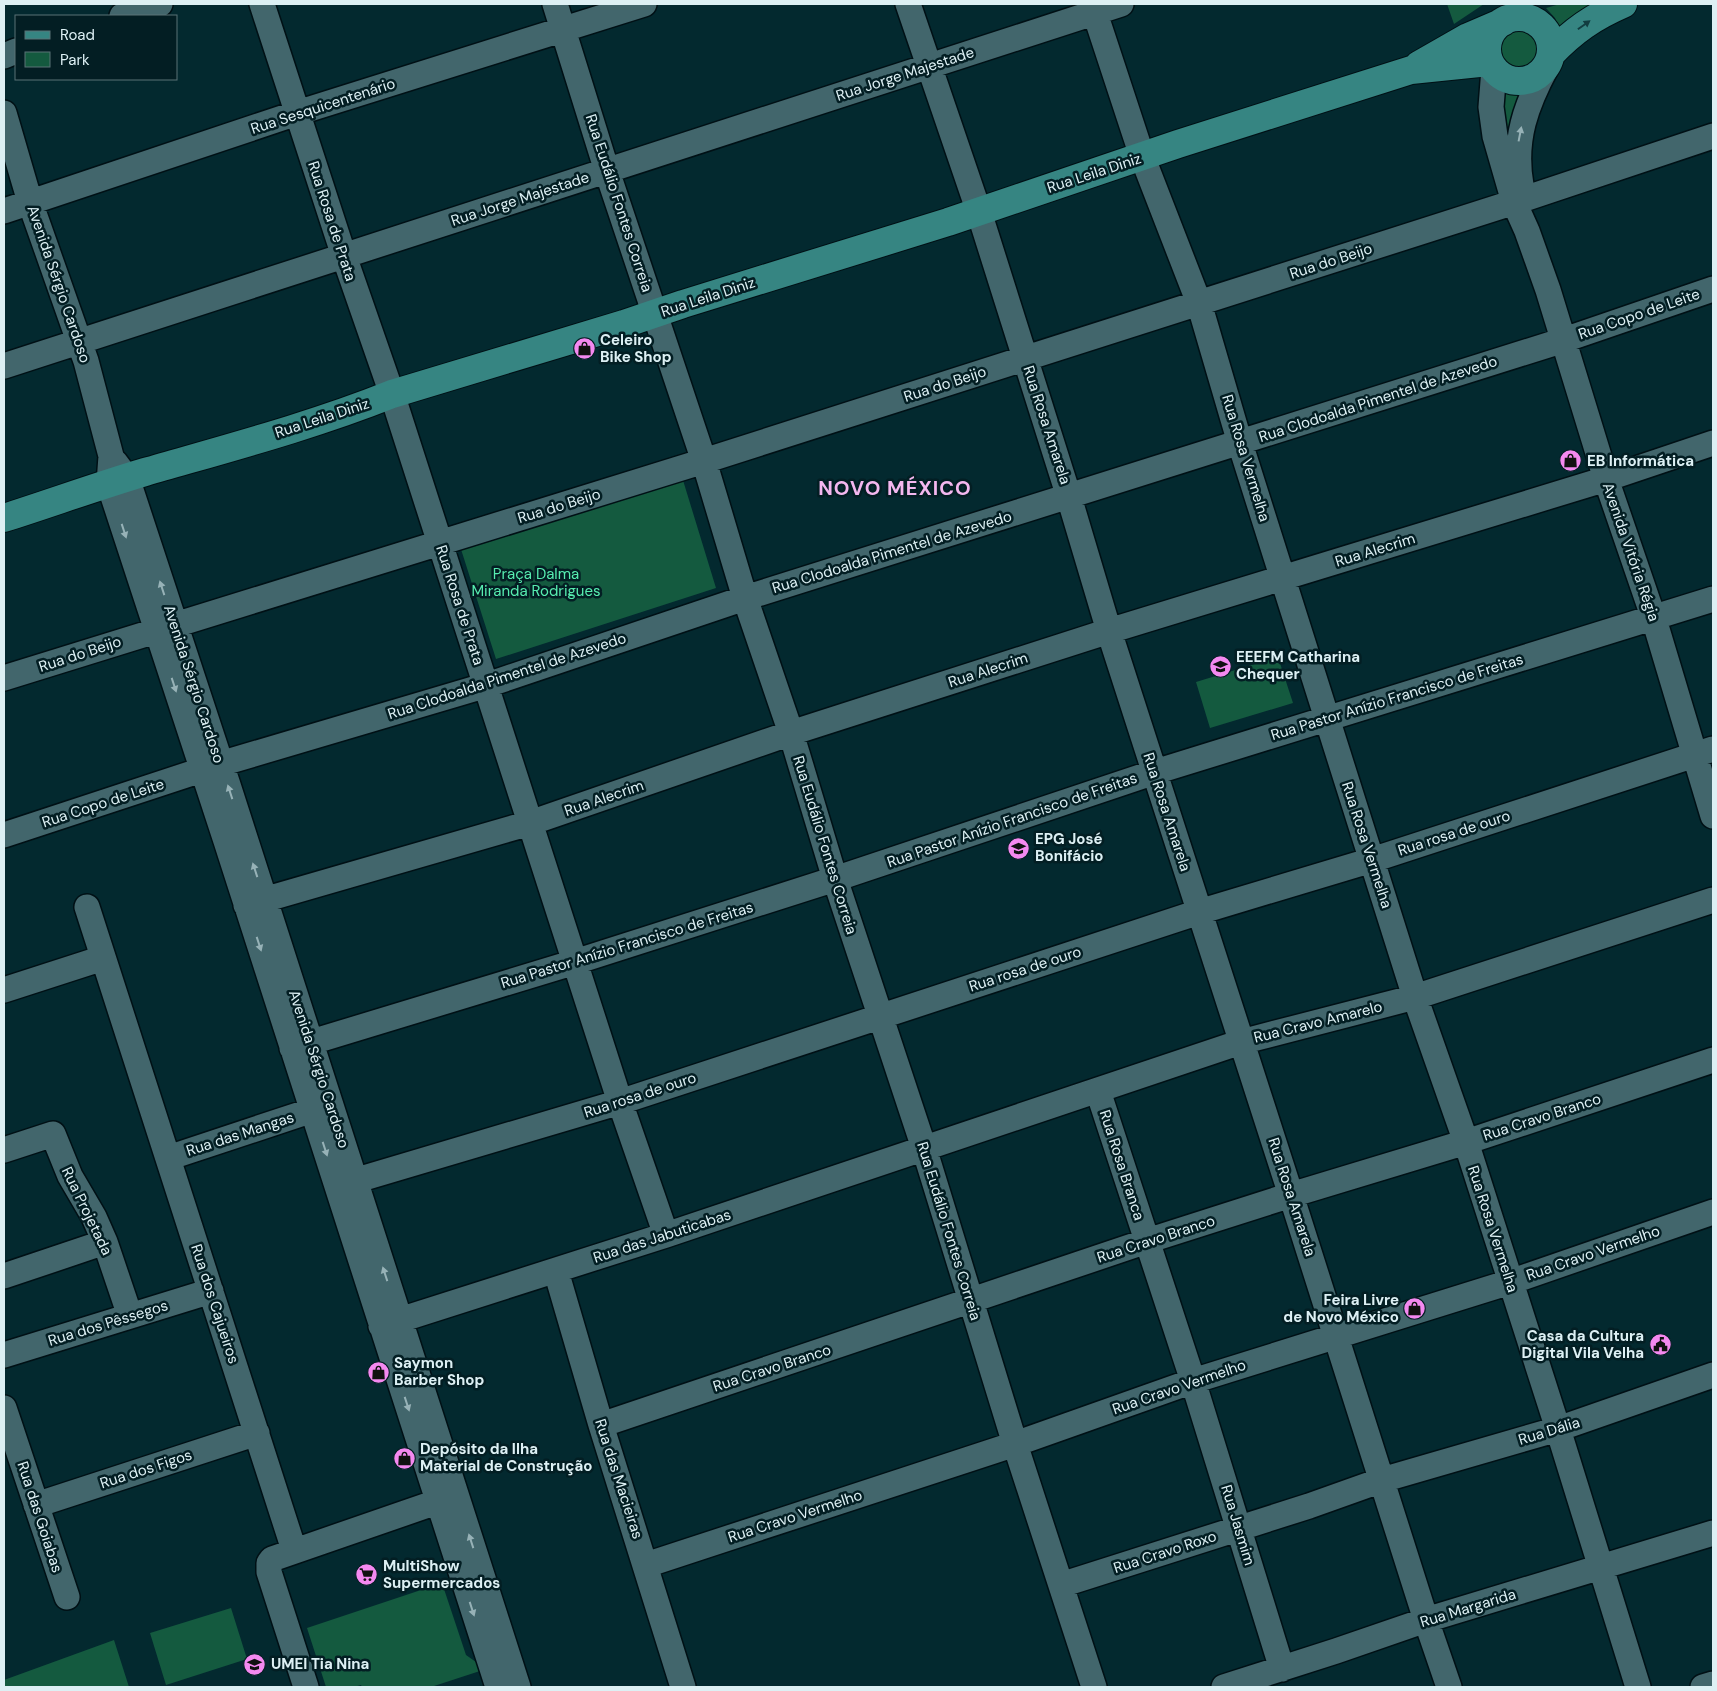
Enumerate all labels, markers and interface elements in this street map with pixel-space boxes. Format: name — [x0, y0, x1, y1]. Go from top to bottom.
legend — [15, 15, 178, 80]
one-way arrow — [1577, 20, 1591, 30]
text: Road — [60, 25, 95, 45]
street label: Rua Jorge Majestade — [833, 42, 977, 106]
text: Park — [60, 50, 90, 70]
street label: Rua Sesquicentenário — [248, 73, 398, 139]
street label: Rua Eudálio Fontes Correia — [581, 112, 657, 294]
one-way arrow — [1516, 126, 1524, 141]
street label: Rua Leila Diniz — [1044, 148, 1144, 198]
street label: Rua Rosa de Prata — [303, 159, 361, 283]
street label: Rua Jorge Majestade — [448, 167, 592, 231]
street label: Avenida Sérgio Cardoso — [23, 203, 95, 366]
street label: Rua do Beijo — [1287, 238, 1375, 284]
street label: Rua Leila Diniz — [658, 272, 758, 322]
street label: Rua Copo de Leite — [1576, 284, 1702, 344]
place label: Celeiro Bike Shop — [600, 330, 672, 367]
shop icon: Celeiro Bike Shop — [572, 337, 596, 361]
street label: Rua Clodoalda Pimentel de Azevedo — [1256, 351, 1500, 447]
street label: Rua do Beijo — [901, 361, 989, 407]
street label: Rua Rosa Amarela — [1018, 363, 1076, 487]
street label: Rua Rosa Vermelha — [1217, 392, 1275, 524]
street label: Rua Leila Diniz — [272, 393, 372, 443]
shop icon: EB Informática — [1559, 449, 1583, 473]
place label: EB Informática — [1587, 451, 1694, 471]
district label: NOVO MÉXICO — [818, 475, 972, 501]
street label: Avenida Vitória Régia — [1598, 480, 1664, 624]
street label: Rua do Beijo — [515, 484, 603, 528]
street label: Rua Clodoalda Pimentel de Azevedo — [770, 506, 1014, 598]
one-way arrow — [120, 523, 128, 538]
street label: Rua Alecrim — [1333, 528, 1417, 572]
street label: Rua Rosa de Prata — [431, 543, 489, 667]
park label: Praça Dalma Miranda Rodrigues — [471, 564, 601, 601]
one-way arrow — [158, 580, 166, 595]
street label: Avenida Sérgio Cardoso — [159, 602, 229, 766]
street label: Rua Clodoalda Pimentel de Azevedo — [385, 628, 629, 724]
street label: Rua do Beijo — [36, 631, 124, 677]
place label: EEEFM Catharina Chequer — [1236, 647, 1360, 684]
street label: Rua Alecrim — [946, 648, 1030, 692]
street label: Rua Pastor Anízio Francisco de Freitas — [1268, 649, 1526, 745]
school or university icon: EEEFM Catharina Chequer — [1208, 654, 1232, 678]
one-way arrow — [171, 678, 178, 693]
street label: Rua Rosa Amarela — [1138, 750, 1196, 874]
street label: Rua Eudálio Fontes Correia — [788, 753, 862, 937]
street label: Rua Pastor Anízio Francisco de Freitas — [884, 768, 1140, 872]
street label: Rua Copo de Leite — [39, 774, 167, 832]
street label: Rua Alecrim — [562, 775, 646, 821]
street label: Rua Rosa Vermelha — [1337, 779, 1397, 911]
one-way arrow — [226, 784, 234, 799]
street label: Rua rosa de ouro — [1395, 805, 1513, 861]
place label: EPG José Bonifácio — [1035, 829, 1104, 866]
school or university icon: EPG José Bonifácio — [1007, 836, 1031, 860]
one-way arrow — [251, 862, 258, 877]
street label: Rua Pastor Anízio Francisco de Freitas — [498, 897, 756, 993]
one-way arrow — [256, 937, 263, 952]
street label: Rua rosa de ouro — [966, 941, 1084, 997]
street label: Avenida Sérgio Cardoso — [284, 987, 354, 1151]
street label: Rua Cravo Amarelo — [1252, 996, 1384, 1048]
street label: Rua rosa de ouro — [581, 1067, 699, 1123]
street label: Rua Cravo Branco — [1480, 1088, 1604, 1146]
street label: Rua das Mangas — [184, 1107, 296, 1161]
street label: Rua Rosa Branca — [1095, 1107, 1149, 1223]
street label: Rua Rosa Amarela — [1263, 1135, 1321, 1259]
street label: Rua Eudálio Fontes Correia — [912, 1139, 986, 1323]
one-way arrow — [321, 1142, 329, 1157]
street label: Rua Projetada — [57, 1163, 117, 1259]
street label: Rua Rosa Vermelha — [1463, 1163, 1523, 1295]
street label: Rua das Jabuticabas — [591, 1204, 733, 1268]
street label: Rua Cravo Branco — [1094, 1210, 1218, 1268]
street label: Rua Cravo Vermelho — [1523, 1221, 1663, 1285]
street label: Rua dos Cajueiros — [186, 1242, 244, 1366]
one-way arrow — [381, 1266, 389, 1281]
place label: Feira Livre de Novo México — [1283, 1290, 1399, 1327]
street label: Rua dos Pêssegos — [46, 1295, 170, 1351]
shop icon: Feira Livre de Novo México — [1403, 1297, 1427, 1321]
place label: Casa da Cultura Digital Vila Velha — [1522, 1326, 1644, 1363]
public building icon: Casa da Cultura Digital Vila Velha — [1648, 1333, 1672, 1357]
street label: Rua Cravo Branco — [710, 1339, 834, 1397]
place label: Saymon Barber Shop — [394, 1353, 484, 1390]
street label: Rua Cravo Vermelho — [1109, 1355, 1249, 1419]
shop icon: Saymon Barber Shop — [366, 1360, 390, 1384]
one-way arrow — [403, 1396, 411, 1411]
street label: Rua Dália — [1516, 1412, 1582, 1450]
street label: Rua das Macieiras — [590, 1416, 648, 1542]
place label: Depósito da Ilha Material de Construção — [420, 1439, 592, 1476]
street label: Rua dos Figos — [97, 1445, 195, 1493]
shop icon: Depósito da Ilha Material de Construção — [392, 1446, 416, 1470]
street label: Rua das Goiabas — [13, 1459, 67, 1575]
street label: Rua Jasmim — [1216, 1482, 1260, 1568]
street label: Rua Cravo Vermelho — [725, 1485, 865, 1547]
street label: Rua Cravo Roxo — [1111, 1526, 1219, 1578]
one-way arrow — [466, 1533, 474, 1548]
place label: MultiShow Supermercados — [383, 1556, 500, 1593]
supermarket icon: MultiShow Supermercados — [355, 1563, 379, 1587]
street label: Rua Margarida — [1418, 1584, 1518, 1632]
one-way arrow — [469, 1601, 477, 1616]
school or university icon: UMEI Tia Nina — [243, 1652, 267, 1676]
place label: UMEI Tia Nina — [271, 1654, 369, 1674]

